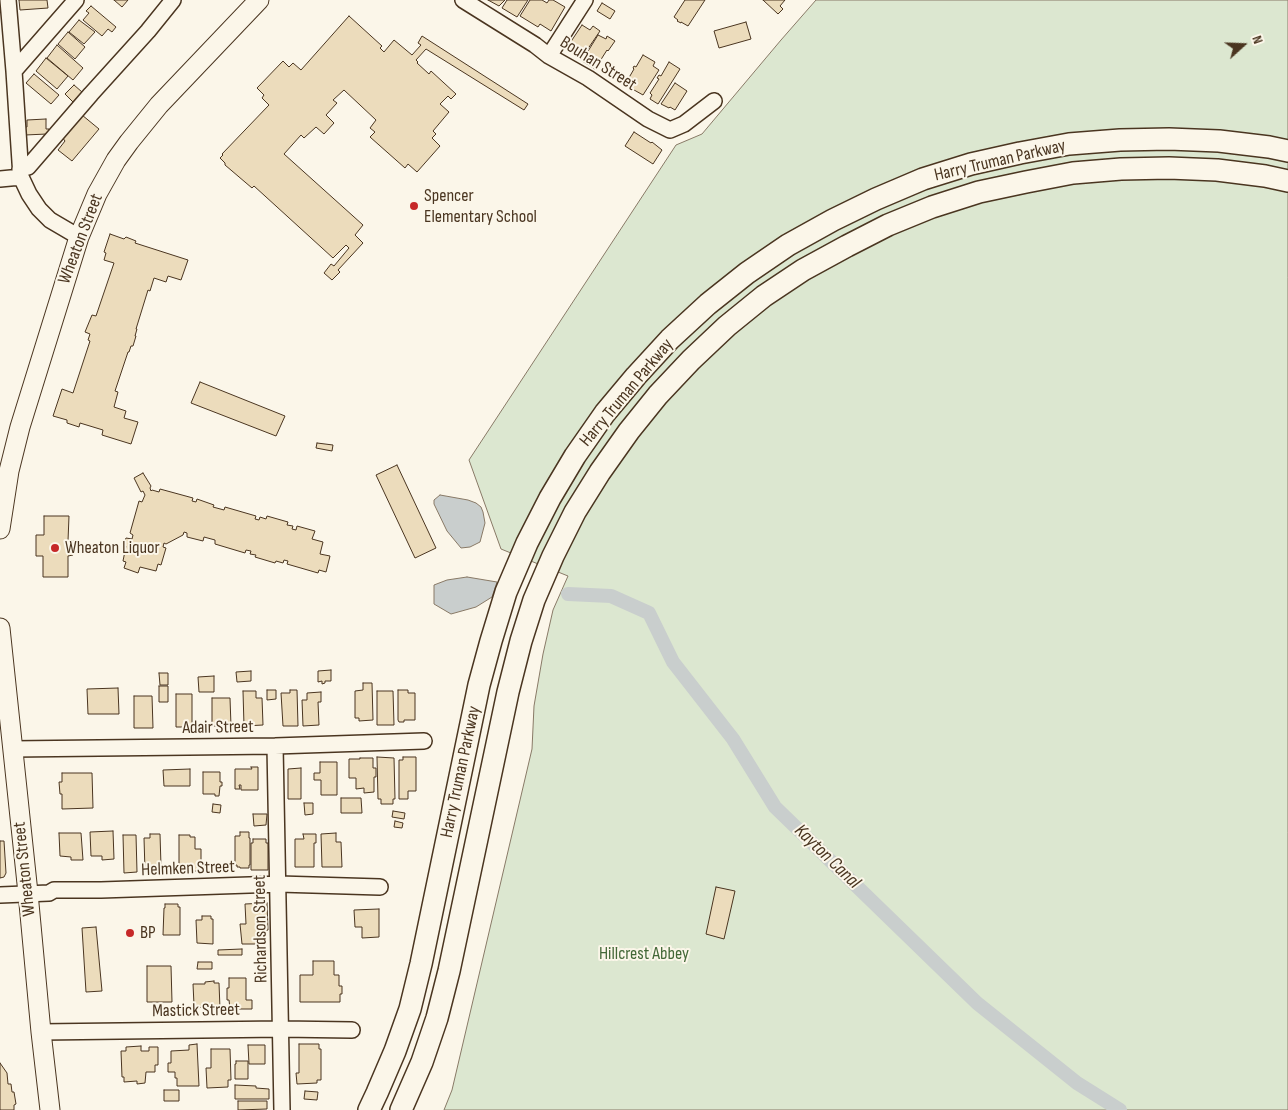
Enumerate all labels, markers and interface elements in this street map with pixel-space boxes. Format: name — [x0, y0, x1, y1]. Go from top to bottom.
north arrow — [1218, 20, 1268, 70]
street label: Bouhan Street — [556, 32, 640, 96]
text: N — [1248, 33, 1267, 46]
street label: Harry Truman Parkway — [932, 135, 1068, 187]
place label: Spencer Elementary School — [424, 185, 537, 228]
street label: Wheaton Street — [54, 191, 108, 287]
marker: Spencer Elementary School — [408, 200, 420, 212]
street label: Harry Truman Parkway — [576, 335, 678, 451]
place label: Wheaton Liquor — [65, 537, 160, 559]
marker: Wheaton Liquor — [49, 542, 61, 554]
street label: Harry Truman Parkway — [436, 704, 486, 840]
street label: Adair Street — [182, 717, 254, 739]
water label: Kayton Canal — [789, 820, 865, 894]
street label: Wheaton Street — [9, 821, 41, 917]
street label: Helmken Street — [141, 857, 235, 881]
street label: Richardson Street — [249, 875, 273, 983]
place label: BP — [140, 922, 156, 944]
marker: BP — [124, 927, 136, 939]
park label: Hillcrest Abbey — [599, 943, 689, 965]
street label: Mastick Street — [152, 999, 240, 1023]

